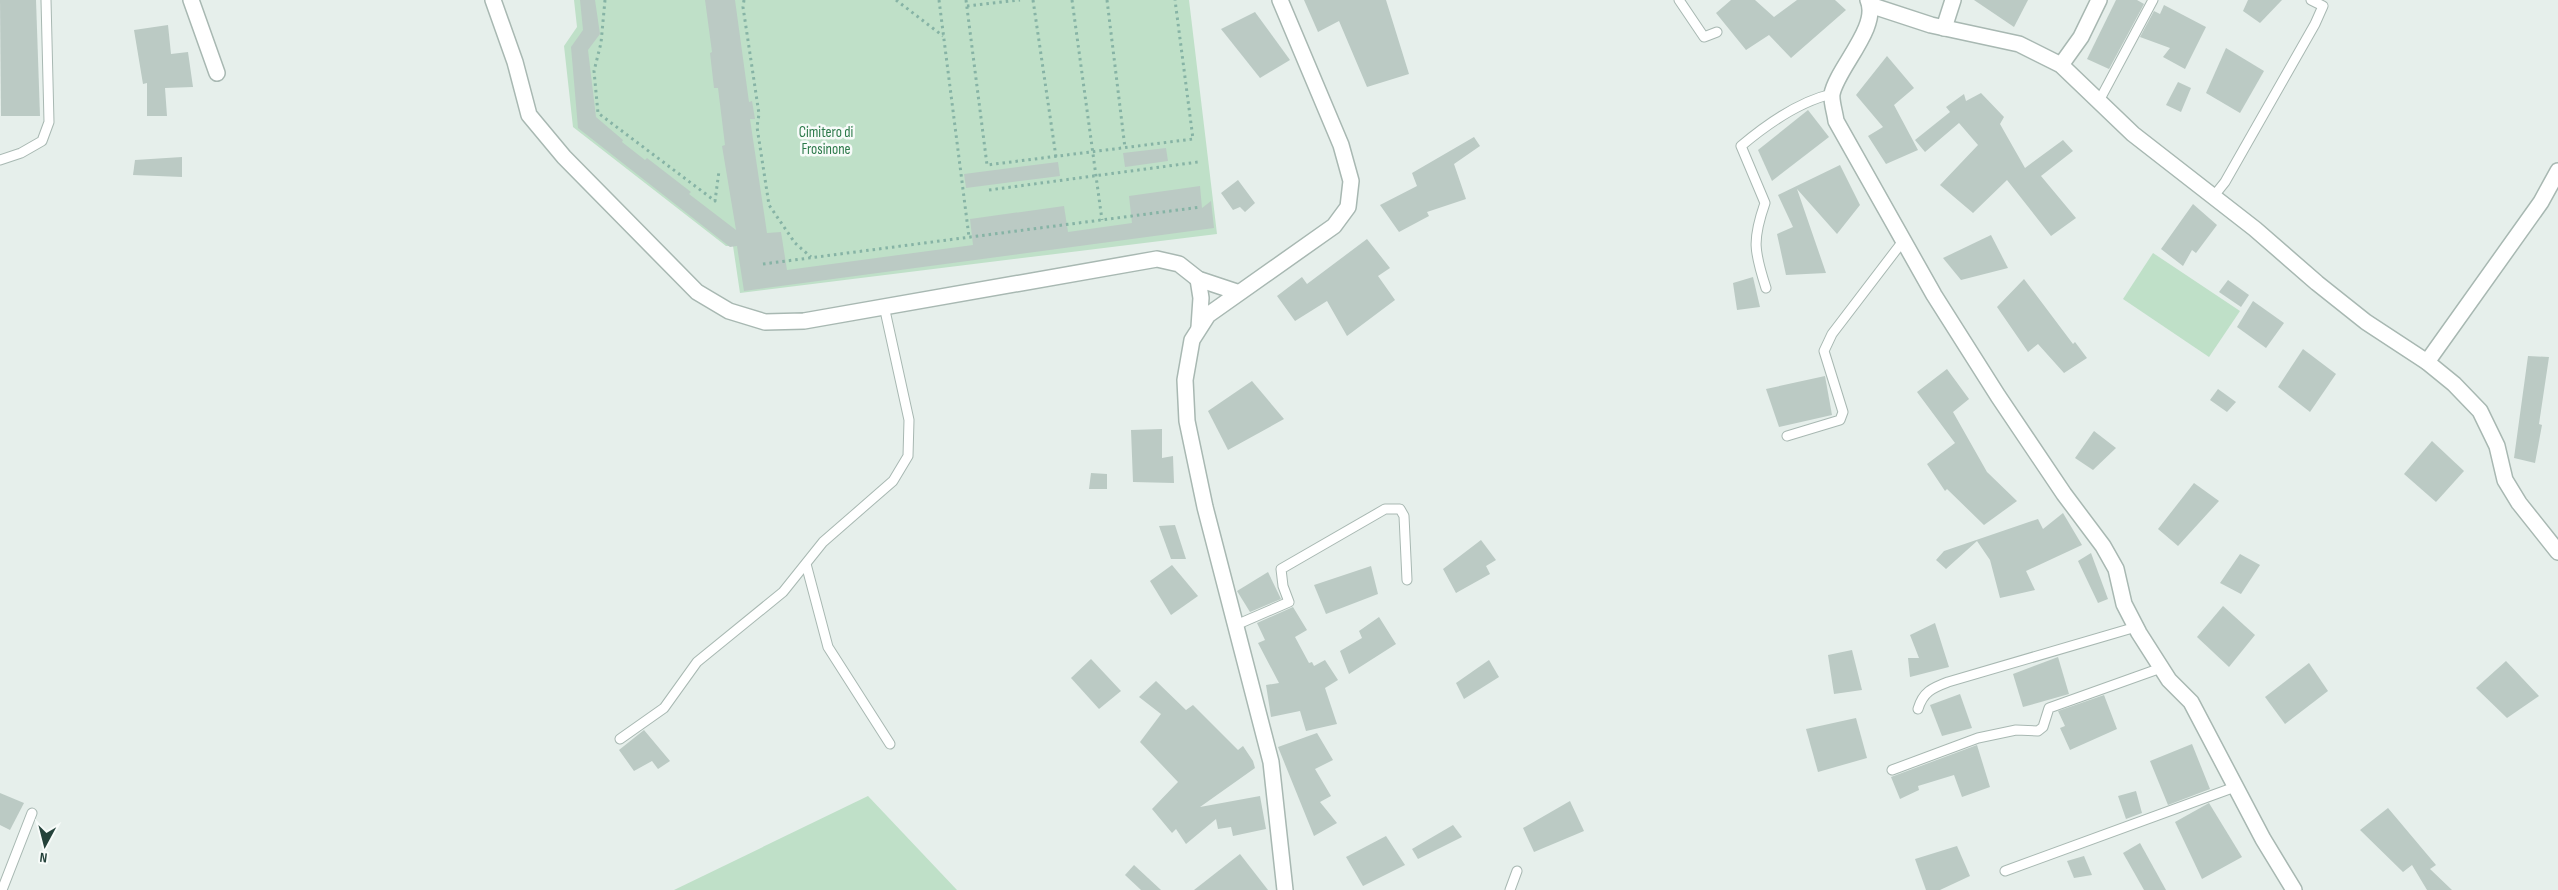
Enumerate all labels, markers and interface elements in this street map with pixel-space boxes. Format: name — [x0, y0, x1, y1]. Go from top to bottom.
park label: Cimitero di Frosinone — [799, 123, 854, 159]
north arrow — [20, 820, 70, 870]
text: N — [39, 849, 48, 866]

